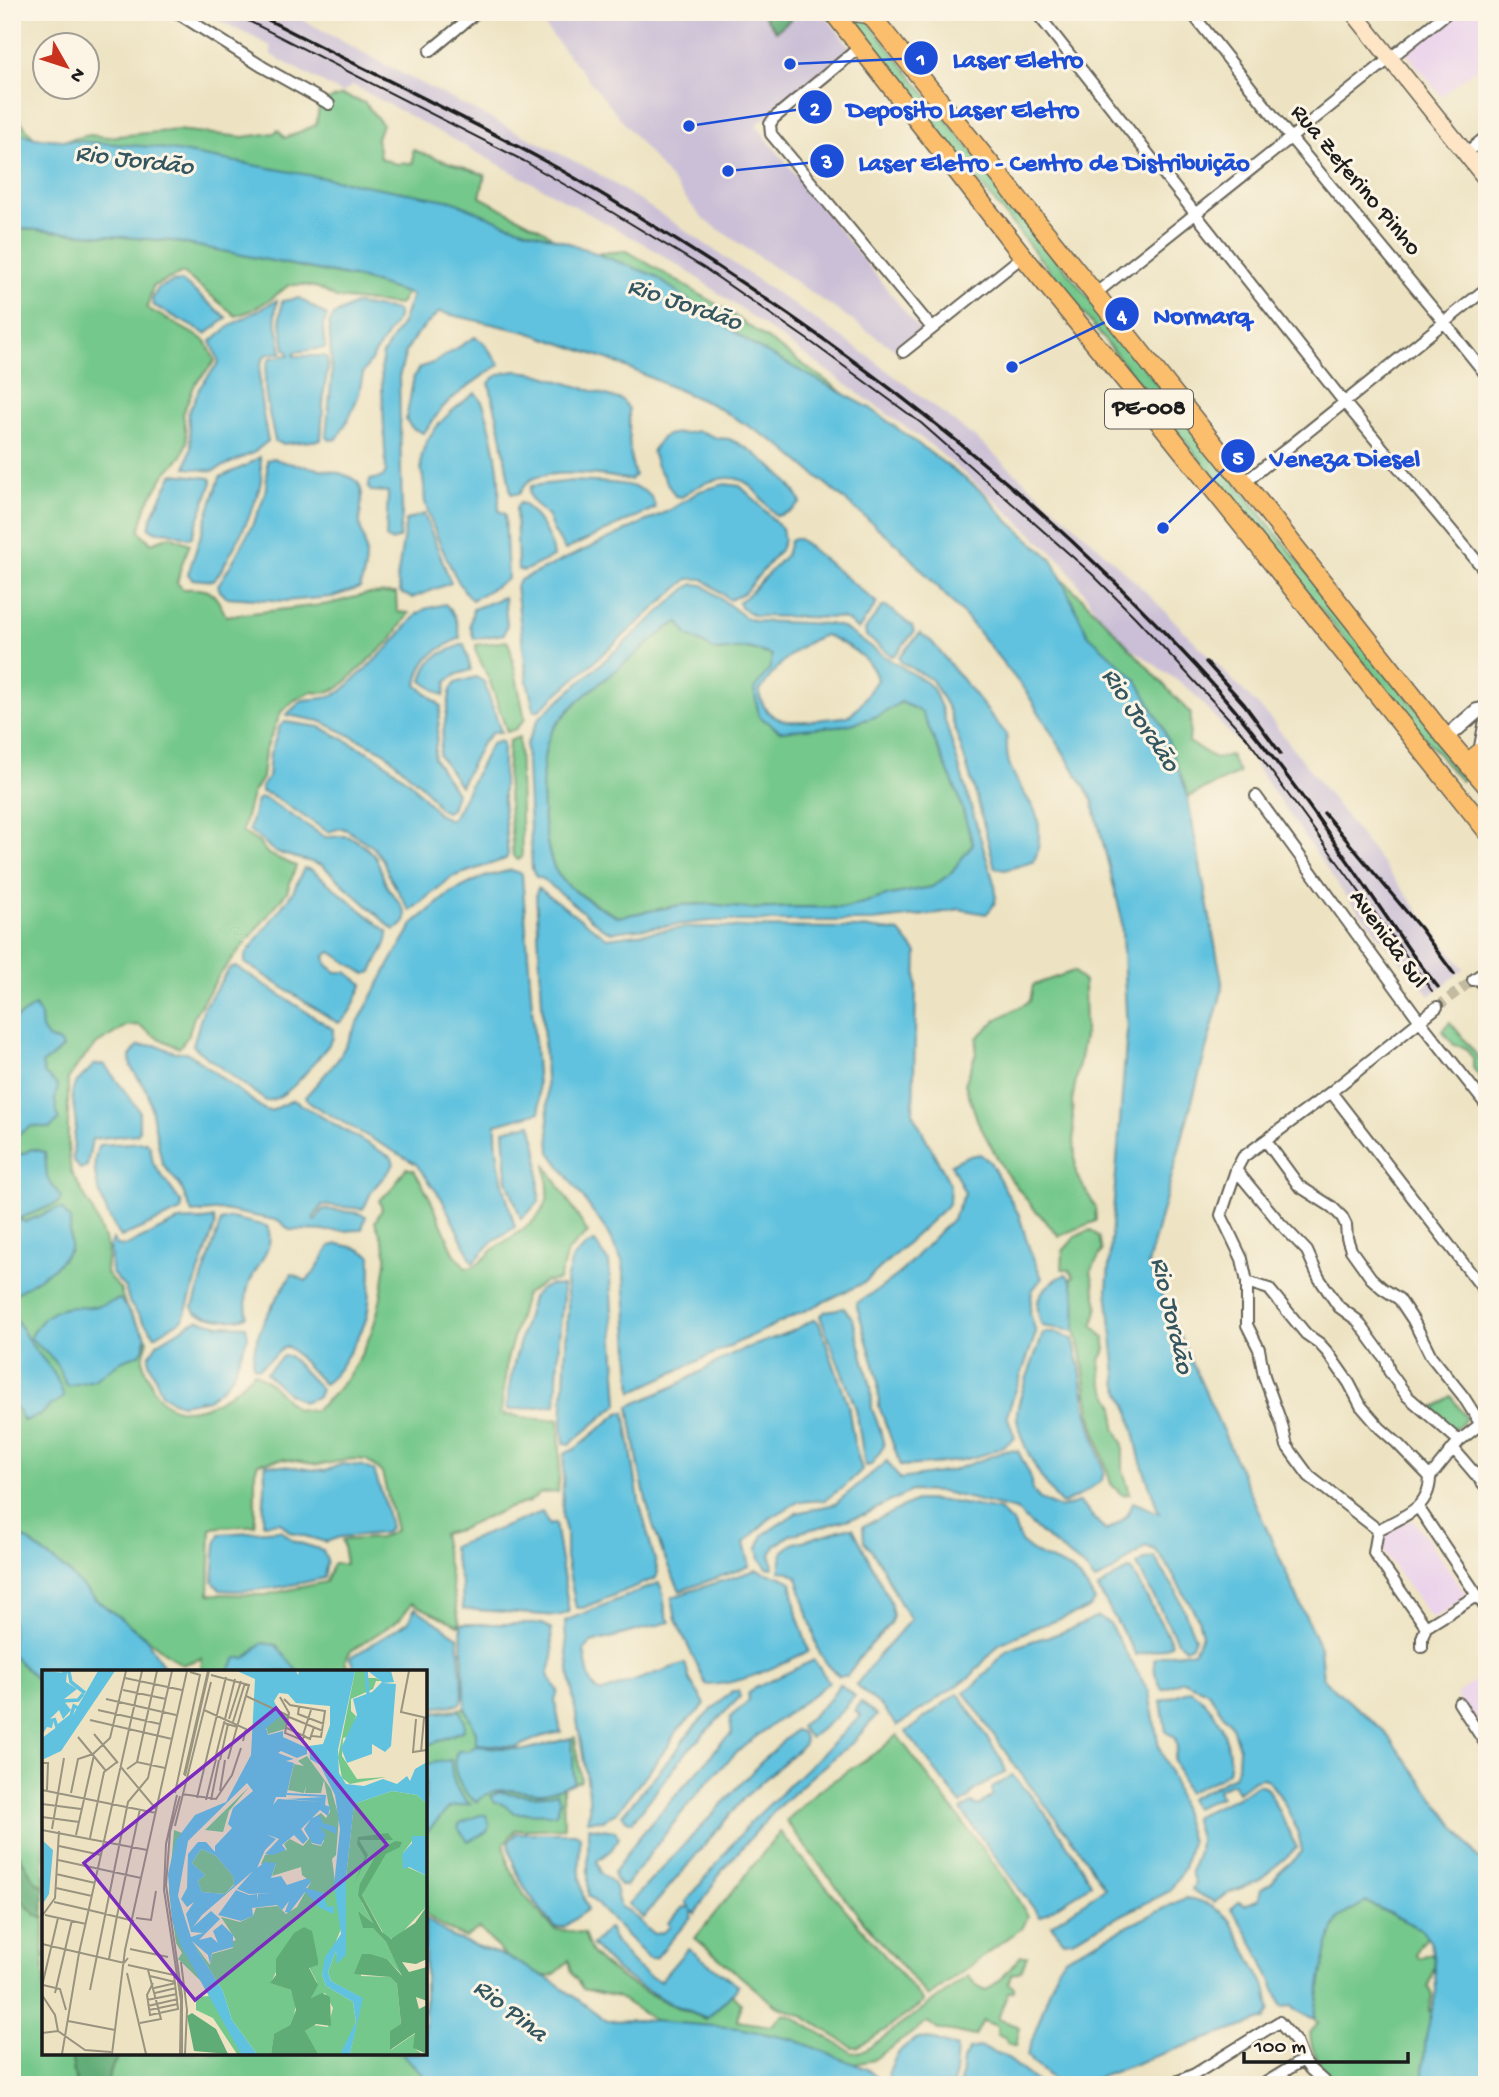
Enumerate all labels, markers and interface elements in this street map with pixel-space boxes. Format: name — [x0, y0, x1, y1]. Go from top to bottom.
north arrow — [32, 32, 102, 102]
callout: Laser Eletro — [903, 34, 1097, 81]
text: Laser Eletro — [953, 47, 1084, 78]
text: 1 — [916, 49, 925, 74]
text: N — [64, 62, 89, 87]
callout: Deposito Laser Eletro — [798, 84, 1094, 131]
text: Deposito Laser Eletro — [844, 97, 1080, 128]
text: 2 — [810, 99, 821, 124]
street label: Rua Zeferino Pinho — [1283, 99, 1427, 263]
callout: Laser Eletro - Centro de Distribuição — [809, 137, 1264, 184]
water label: Rio Jordão — [73, 139, 196, 185]
text: Laser Eletro - Centro de Distribuição — [858, 150, 1250, 181]
text: 3 — [821, 152, 833, 177]
water label: Rio Jordão — [623, 272, 747, 340]
callout: Normarq — [1104, 291, 1265, 338]
text: Normarq — [1153, 303, 1255, 334]
text: 4 — [1116, 306, 1128, 331]
road number: PE-008 — [1105, 390, 1193, 428]
callout: Veneza Diesel — [1221, 433, 1434, 480]
text: Veneza Diesel — [1269, 446, 1420, 477]
text: 5 — [1232, 448, 1244, 473]
water label: Rio Jordão — [1093, 663, 1186, 780]
street label: Avenida Sul — [1342, 885, 1432, 995]
water label: Rio Jordão — [1142, 1255, 1199, 1379]
inset map — [42, 1670, 427, 2055]
water label: Rio Pina — [466, 1973, 554, 2052]
scale bar — [1244, 2020, 1408, 2064]
text: 100 m — [1253, 2036, 1306, 2061]

